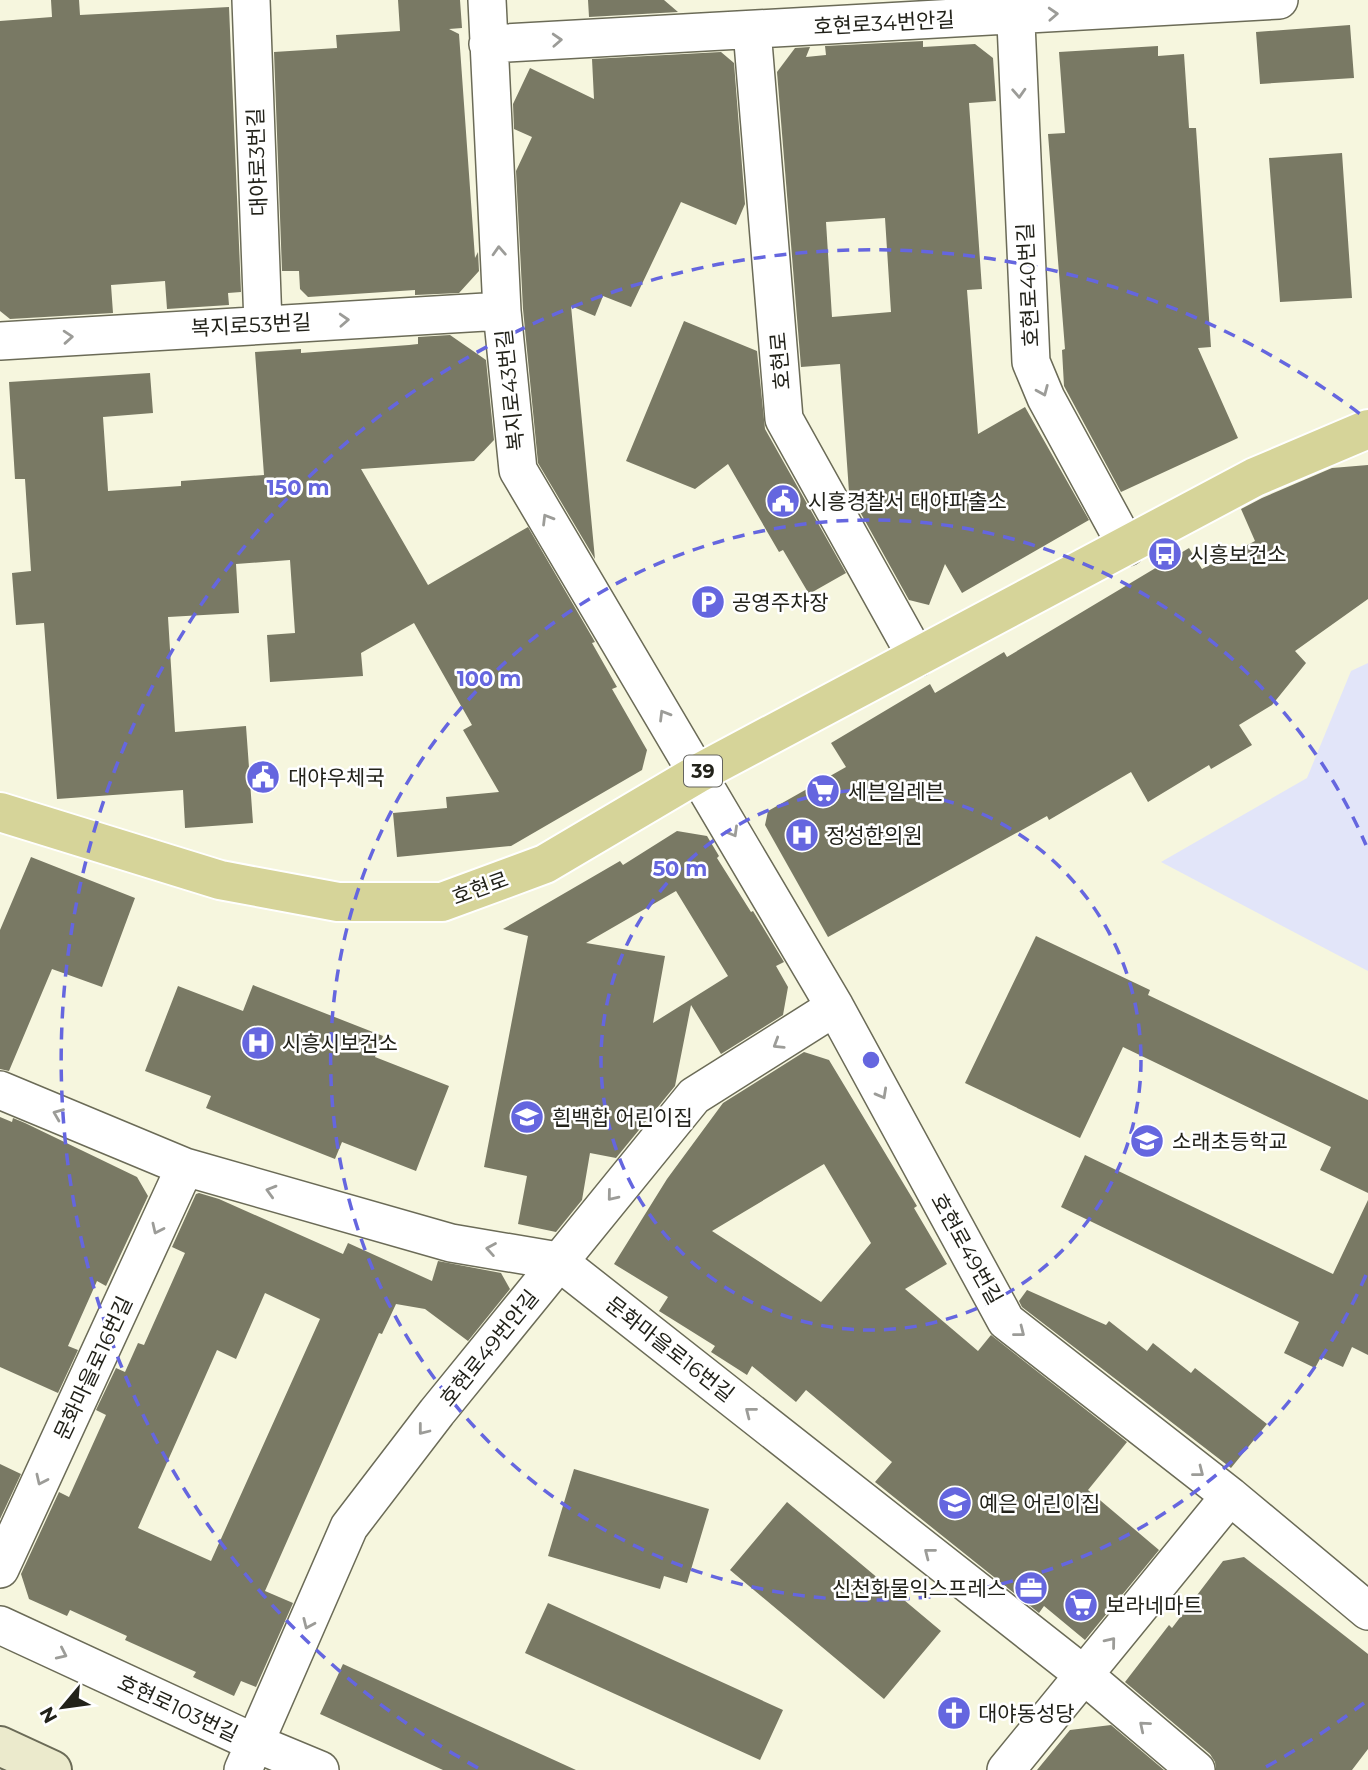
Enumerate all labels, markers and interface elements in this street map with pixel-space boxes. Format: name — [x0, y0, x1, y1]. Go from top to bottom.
one-way arrow — [1048, 6, 1059, 21]
street label: 호현로34번안길 — [813, 7, 955, 39]
one-way arrow — [551, 33, 562, 48]
one-way arrow — [1011, 87, 1026, 98]
street label: 대야로3번길 — [243, 107, 271, 217]
street label: 호현로40번길 — [1012, 222, 1044, 348]
one-way arrow — [492, 246, 507, 257]
street label: 복지로53번길 — [190, 309, 312, 341]
one-way arrow — [339, 312, 350, 327]
street label: 복지로43번길 — [491, 328, 529, 452]
one-way arrow — [63, 330, 74, 345]
street label: 호현로 — [765, 331, 795, 391]
one-way arrow — [1035, 384, 1049, 396]
text: 150 m — [267, 475, 329, 500]
public building icon: 시흥경찰서 대야파출소 — [764, 482, 802, 520]
place label: 시흥경찰서 대야파출소 — [808, 489, 1007, 514]
one-way arrow — [543, 514, 556, 527]
bus stop icon: 시흥보건소 — [1146, 535, 1184, 573]
place label: 시흥보건소 — [1190, 542, 1287, 567]
parking icon: 공영주차장 — [689, 583, 727, 621]
place label: 공영주차장 — [732, 590, 829, 615]
text: 100 m — [457, 666, 521, 691]
one-way arrow — [659, 709, 672, 722]
road number: 39 — [684, 756, 722, 786]
public building icon: 대야우체국 — [244, 758, 282, 796]
place label: 대야우체국 — [288, 765, 385, 790]
supermarket icon: 세븐일레븐 — [804, 772, 842, 810]
place label: 세븐일레븐 — [848, 779, 945, 804]
hospital icon: 정성한의원 — [783, 816, 821, 854]
place label: 정성한의원 — [826, 823, 923, 848]
one-way arrow — [725, 825, 738, 838]
text: 50 m — [653, 856, 707, 881]
street label: 호현로 — [448, 866, 512, 910]
hospital icon: 시흥시보건소 — [239, 1024, 277, 1062]
place label: 시흥시보건소 — [282, 1031, 398, 1056]
one-way arrow — [772, 1035, 785, 1048]
centre of rings — [859, 1048, 883, 1072]
one-way arrow — [874, 1086, 887, 1099]
school or university icon: 흰백합 어린이집 — [508, 1098, 546, 1136]
place label: 흰백합 어린이집 — [552, 1105, 693, 1130]
one-way arrow — [52, 1108, 65, 1122]
school or university icon: 소래초등학교 — [1128, 1122, 1166, 1160]
place label: 소래초등학교 — [1172, 1129, 1288, 1154]
one-way arrow — [265, 1185, 277, 1200]
one-way arrow — [608, 1187, 620, 1200]
street label: 호현로49번길 — [926, 1189, 1008, 1309]
one-way arrow — [151, 1222, 165, 1234]
one-way arrow — [485, 1242, 497, 1257]
street label: 호현로49번안길 — [434, 1285, 544, 1411]
street label: 문화마을로16번길 — [601, 1291, 739, 1407]
street label: 문화마을로16번길 — [49, 1292, 137, 1444]
one-way arrow — [1012, 1323, 1024, 1336]
one-way arrow — [745, 1408, 758, 1420]
one-way arrow — [419, 1422, 432, 1435]
one-way arrow — [1191, 1463, 1204, 1476]
one-way arrow — [35, 1473, 49, 1485]
school or university icon: 예은 어린이집 — [936, 1484, 974, 1522]
place label: 예은 어린이집 — [979, 1491, 1100, 1516]
one-way arrow — [924, 1548, 936, 1561]
office icon: 신천화물익스프레스 — [1012, 1569, 1050, 1607]
place label: 신천화물익스프레스 — [832, 1576, 1006, 1601]
supermarket icon: 보라네마트 — [1062, 1586, 1100, 1624]
place label: 보라네마트 — [1106, 1593, 1203, 1618]
one-way arrow — [302, 1617, 316, 1629]
one-way arrow — [1103, 1637, 1116, 1649]
one-way arrow — [55, 1646, 67, 1660]
street label: 호현로103번길 — [114, 1669, 242, 1747]
north arrow — [28, 1672, 98, 1742]
church icon: 대야동성당 — [935, 1694, 973, 1732]
place label: 대야동성당 — [978, 1701, 1075, 1726]
text: N — [35, 1703, 62, 1727]
one-way arrow — [1140, 1722, 1153, 1734]

